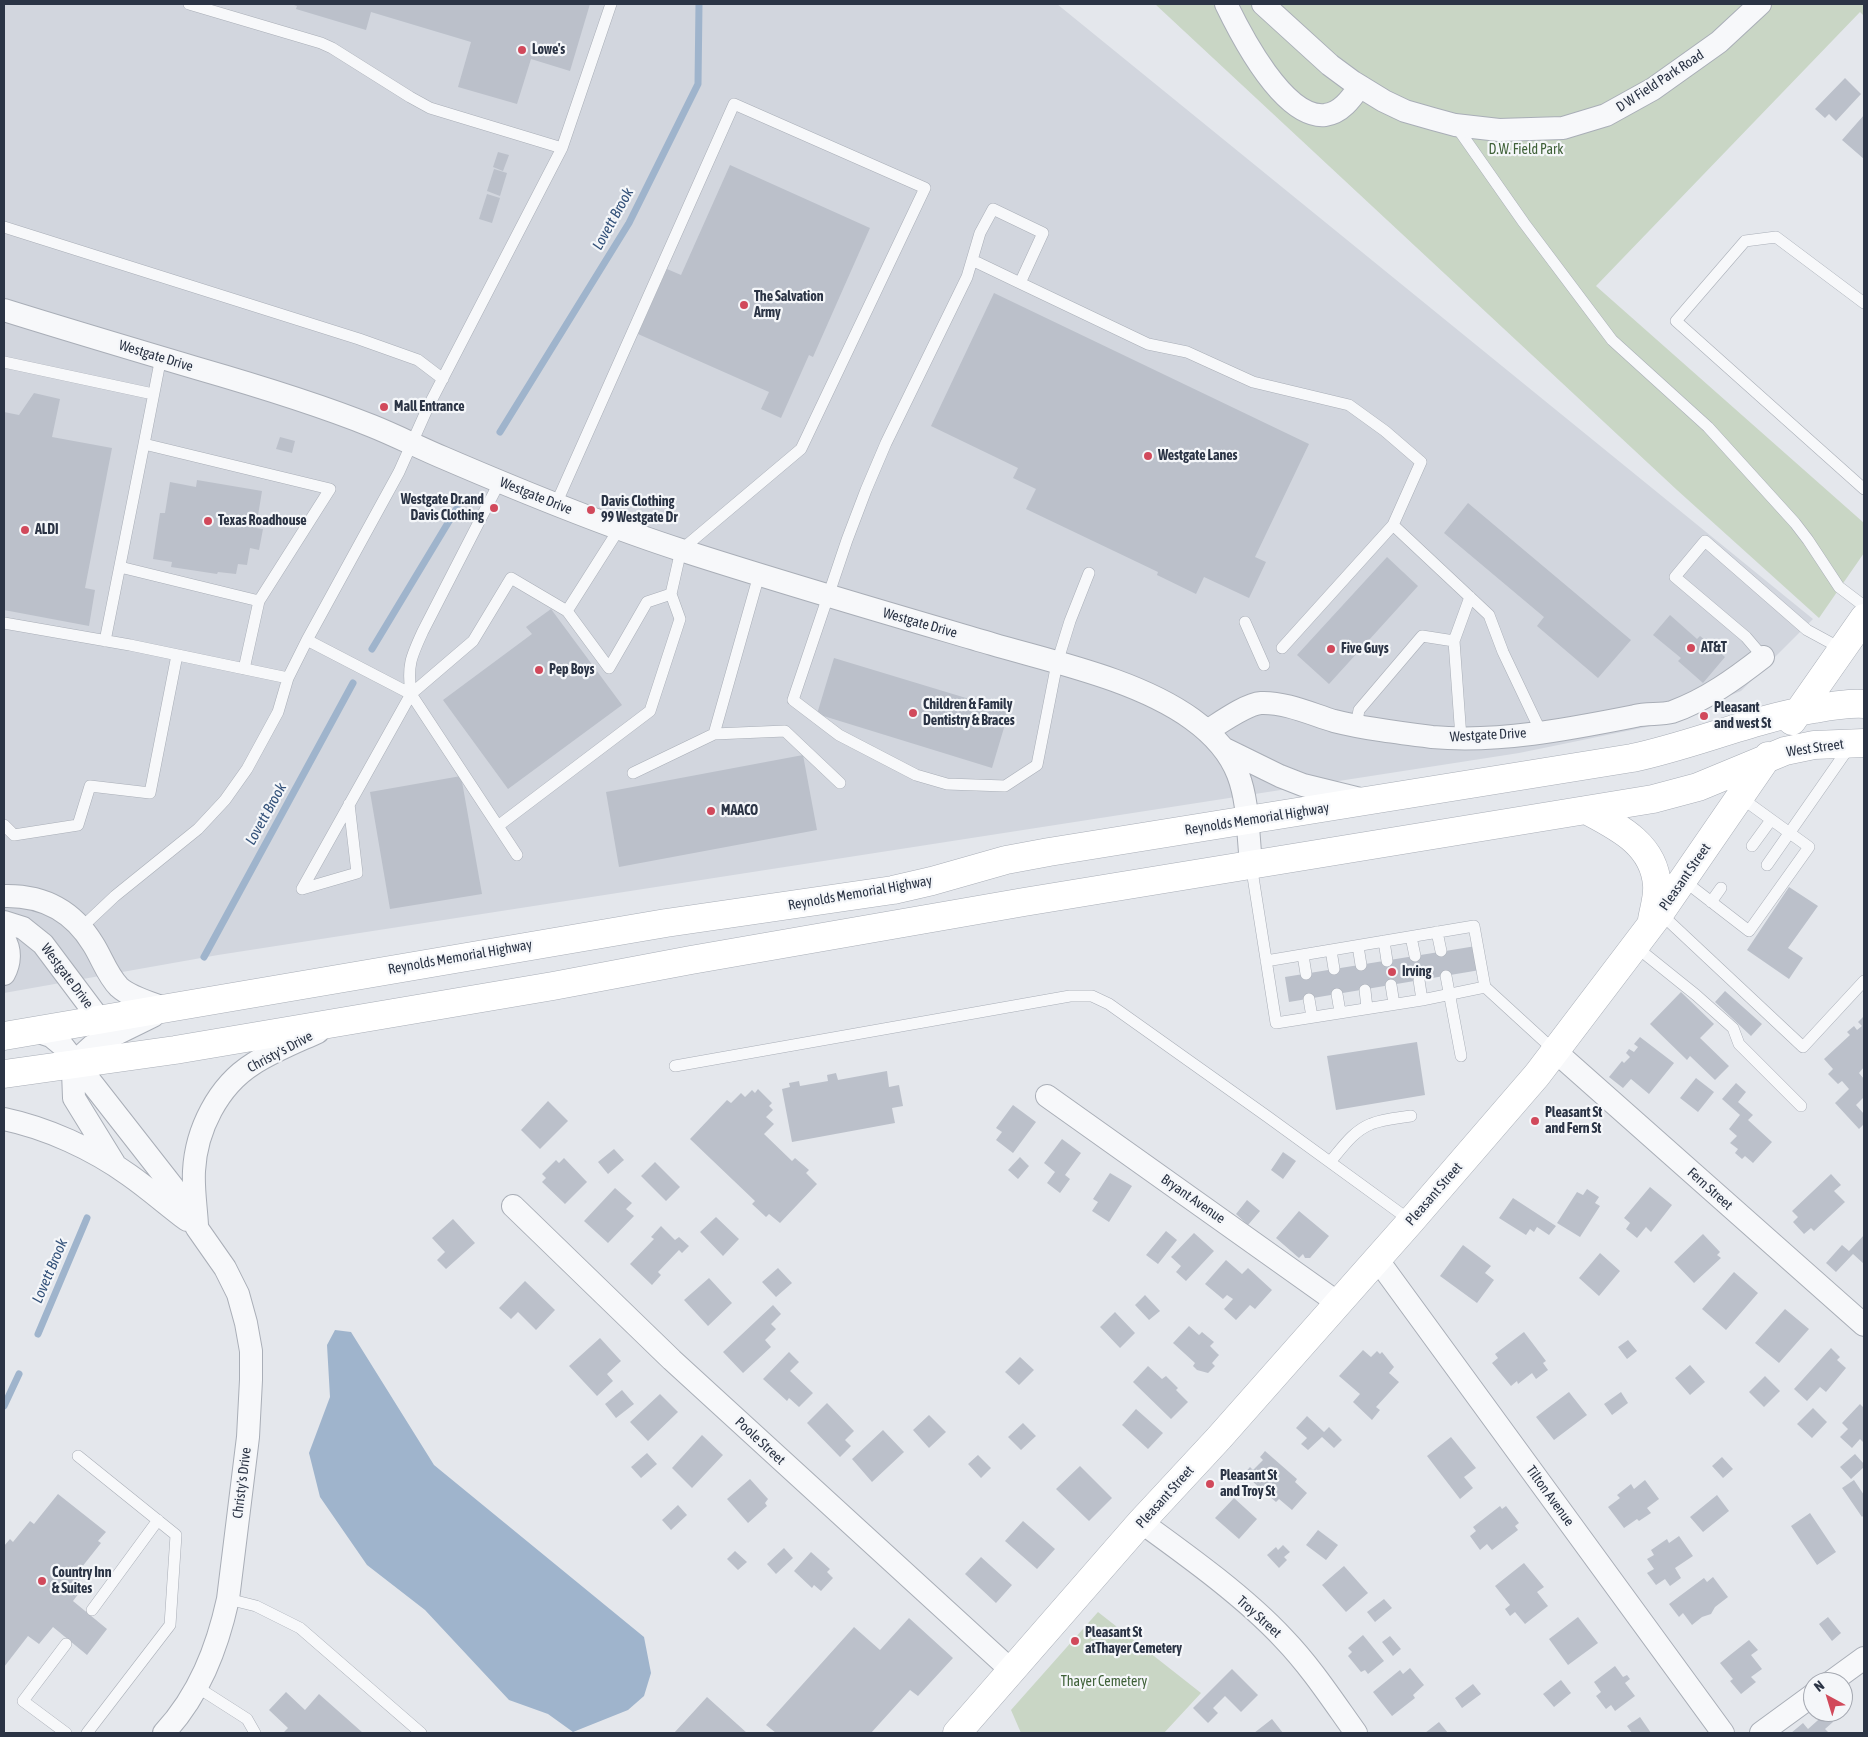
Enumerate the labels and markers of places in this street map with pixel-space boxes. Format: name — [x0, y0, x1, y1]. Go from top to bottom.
place label: Lowe's — [532, 42, 565, 58]
marker: Lowe's — [516, 44, 528, 56]
place label: The Salvation Army — [754, 289, 824, 322]
marker: The Salvation Army — [738, 299, 750, 311]
place label: Mall Entrance — [394, 399, 465, 415]
marker: Mall Entrance — [378, 401, 390, 413]
place label: Westgate Lanes — [1158, 448, 1237, 464]
marker: Westgate Lanes — [1142, 450, 1154, 462]
place label: Westgate Dr.and Davis Clothing — [401, 492, 484, 524]
place label: Davis Clothing 99 Westgate Dr — [601, 494, 678, 526]
marker: Westgate Dr.and Davis Clothing — [488, 502, 500, 514]
marker: Davis Clothing 99 Westgate Dr — [585, 504, 597, 516]
place label: Texas Roadhouse — [218, 513, 307, 529]
marker: Texas Roadhouse — [202, 515, 214, 527]
place label: ALDI — [35, 522, 59, 538]
marker: ALDI — [19, 524, 31, 536]
place label: AT&T — [1701, 640, 1727, 656]
place label: Five Guys — [1341, 641, 1389, 657]
marker: AT&T — [1685, 642, 1697, 654]
marker: Five Guys — [1325, 643, 1337, 655]
place label: Pep Boys — [549, 662, 594, 678]
marker: Pep Boys — [533, 664, 545, 676]
place label: Children & Family Dentistry & Braces — [923, 697, 1015, 730]
place label: Pleasant and west St — [1714, 700, 1771, 732]
marker: Children & Family Dentistry & Braces — [907, 707, 919, 719]
marker: Pleasant and west St — [1698, 710, 1710, 722]
place label: MAACO — [721, 803, 758, 819]
marker: MAACO — [705, 805, 717, 817]
place label: Irving — [1402, 964, 1431, 980]
marker: Irving — [1386, 966, 1398, 978]
place label: Pleasant St and Fern St — [1545, 1105, 1602, 1138]
marker: Pleasant St and Fern St — [1529, 1115, 1541, 1127]
place label: Pleasant St and Troy St — [1220, 1468, 1277, 1500]
marker: Pleasant St and Troy St — [1204, 1478, 1216, 1490]
place label: Country Inn & Suites — [52, 1565, 111, 1598]
marker: Country Inn & Suites — [36, 1575, 48, 1587]
place label: Pleasant St atThayer Cemetery — [1085, 1625, 1182, 1658]
marker: Pleasant St atThayer Cemetery — [1069, 1635, 1081, 1647]

